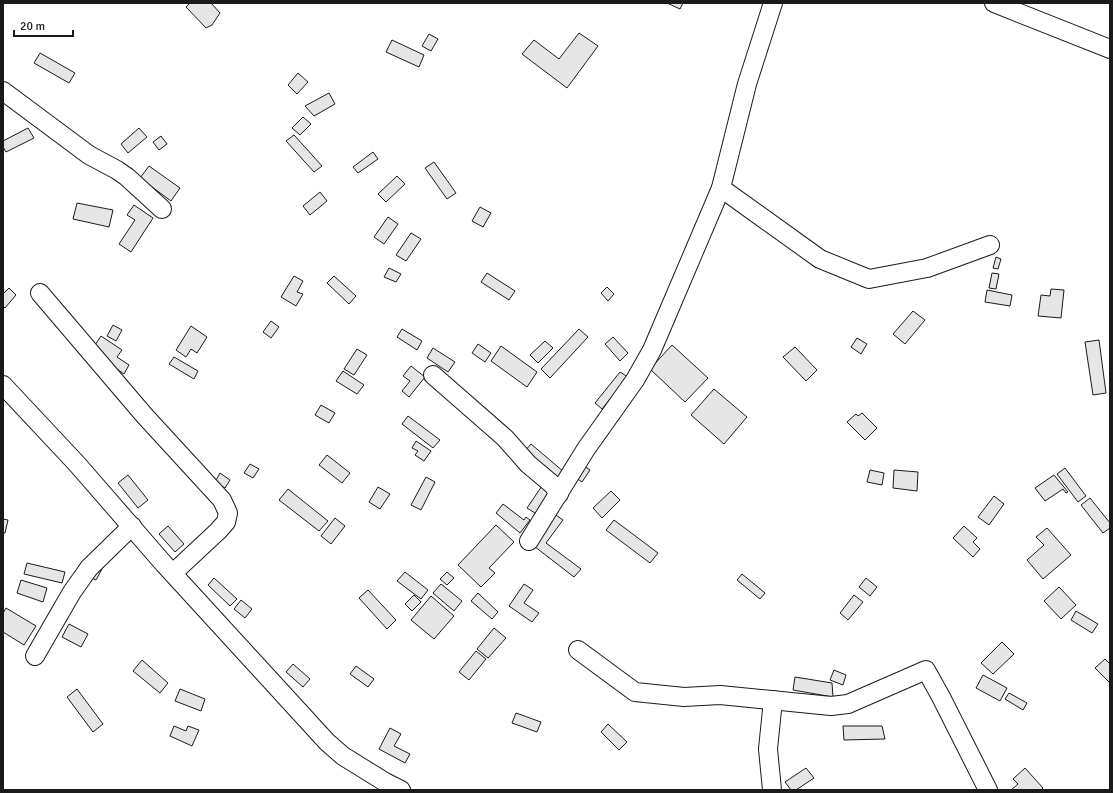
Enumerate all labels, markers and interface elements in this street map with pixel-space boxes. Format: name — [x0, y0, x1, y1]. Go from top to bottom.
scale bar — [14, 12, 73, 38]
text: 20 m — [20, 19, 45, 34]

